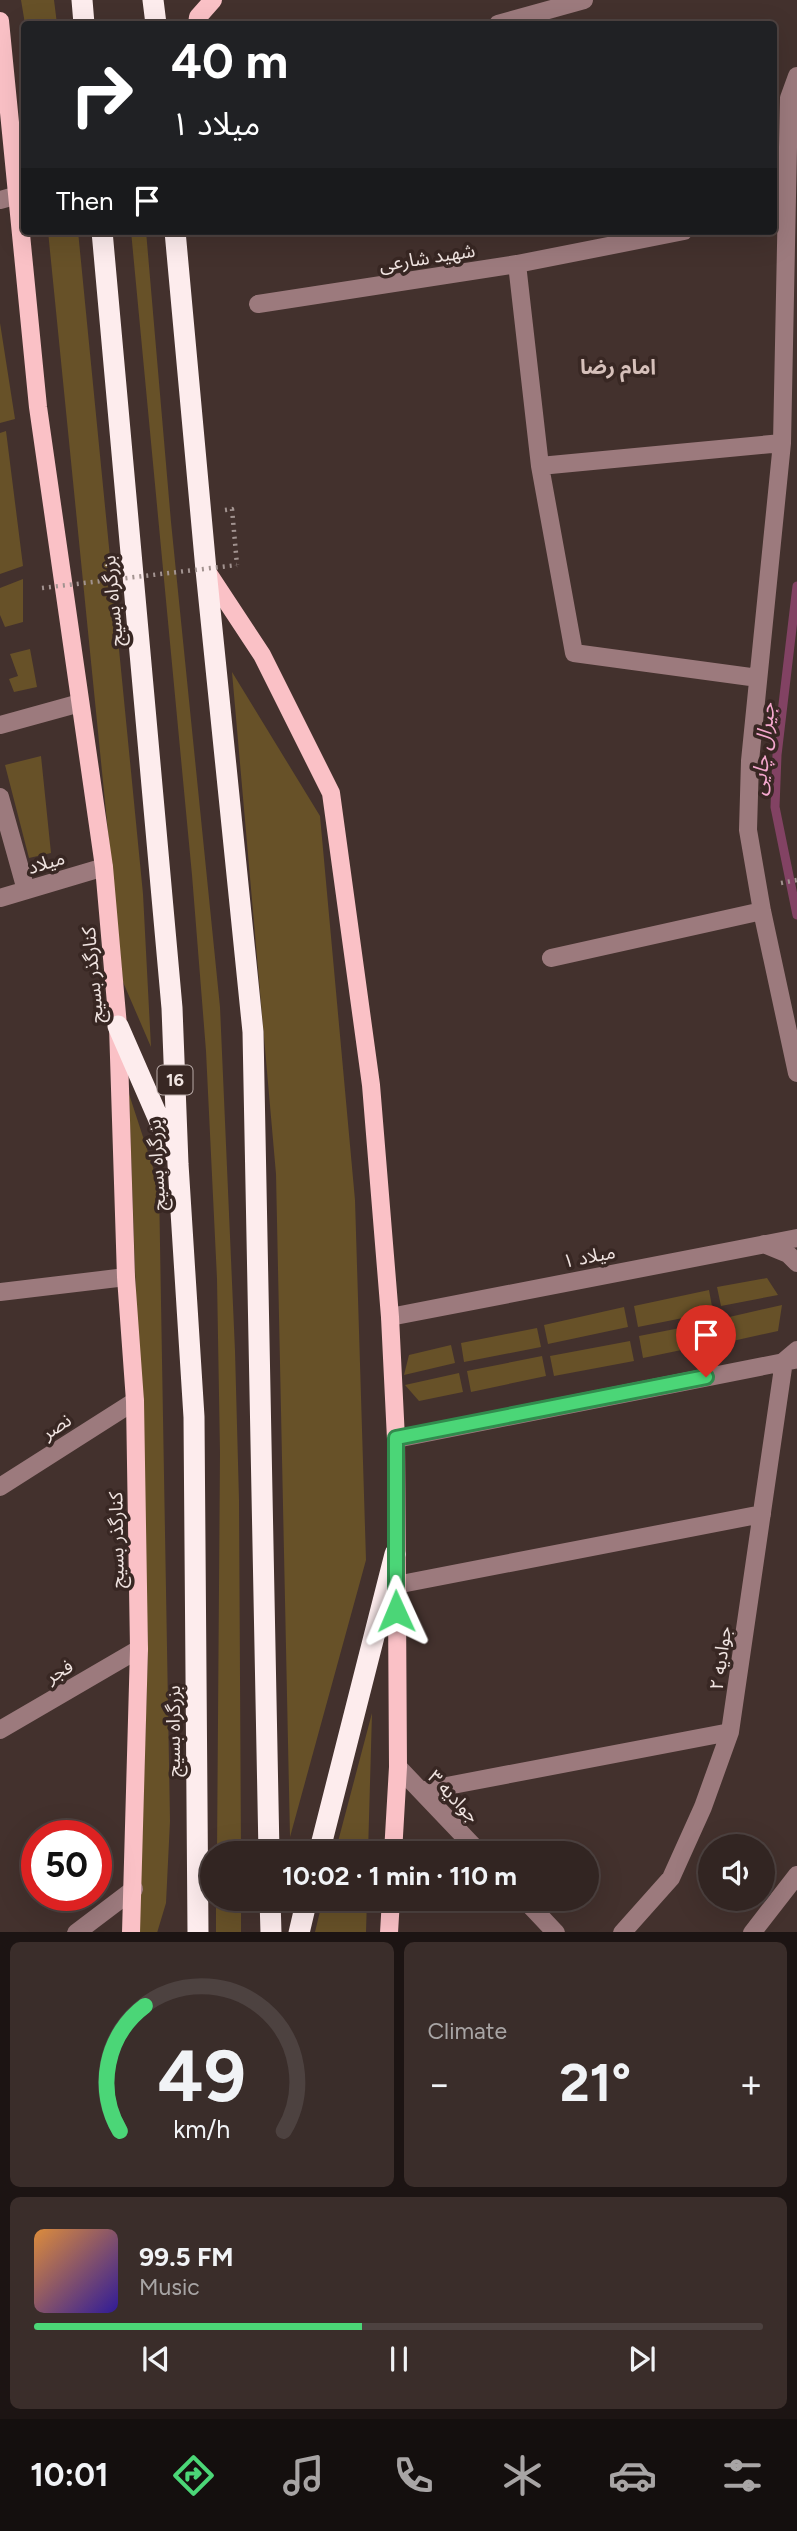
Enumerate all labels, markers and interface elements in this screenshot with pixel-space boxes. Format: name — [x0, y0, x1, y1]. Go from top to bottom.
text: 40 m — [171, 31, 288, 90]
icon: right — [56, 49, 147, 140]
text: میلاد ۱ — [171, 105, 260, 143]
icon: arrive — [128, 182, 166, 220]
text: Then — [56, 185, 114, 217]
street label: شهید شارعی — [377, 239, 477, 276]
district label: امام رضا — [580, 354, 656, 383]
street label: بزرگراه بسیج — [97, 554, 131, 647]
water label: جیرال چایی — [745, 701, 782, 797]
street label: میلاد — [25, 846, 67, 879]
street label: کنارگذر بسیج — [77, 925, 111, 1024]
road number: 16 — [158, 1065, 192, 1094]
street label: بزرگراه بسیج — [143, 1119, 173, 1211]
street label: میلاد ۱ — [561, 1240, 617, 1273]
pin — [676, 1305, 736, 1377]
icon: arrive — [687, 1316, 725, 1354]
street label: نصر — [36, 1408, 75, 1445]
street label: کنارگذر بسیج — [104, 1490, 132, 1588]
position arrow — [359, 1574, 433, 1648]
street label: جوادیه ۲ — [705, 1625, 736, 1691]
street label: فجر — [40, 1654, 77, 1689]
street label: بزرگراه بسیج — [162, 1685, 188, 1777]
street label: جوادیه ۳ — [423, 1765, 484, 1827]
speed limit sign: 50 — [21, 1820, 112, 1911]
map controls — [698, 1834, 775, 1911]
button: sound — [698, 1834, 775, 1911]
text: 10:02 · 1 min · 110 m — [282, 1860, 517, 1892]
text: Climate — [428, 2017, 507, 2045]
text: 49 — [158, 2032, 246, 2119]
text: 21° — [559, 2052, 631, 2114]
text: − — [428, 2061, 451, 2107]
text: + — [739, 2061, 763, 2107]
text: km/h — [173, 2113, 230, 2143]
text: 99.5 FM — [139, 2241, 234, 2273]
text: Music — [139, 2273, 200, 2301]
icon: previous — [137, 2340, 175, 2378]
icon: pause — [380, 2340, 418, 2378]
icon: next — [623, 2340, 661, 2378]
icon: directions — [169, 2451, 218, 2500]
icon: music — [279, 2451, 328, 2500]
icon: phone — [389, 2451, 438, 2500]
icon: climate — [498, 2451, 547, 2500]
icon: car — [608, 2451, 657, 2500]
icon: filters — [718, 2451, 767, 2500]
text: 10:01 — [30, 2456, 108, 2494]

